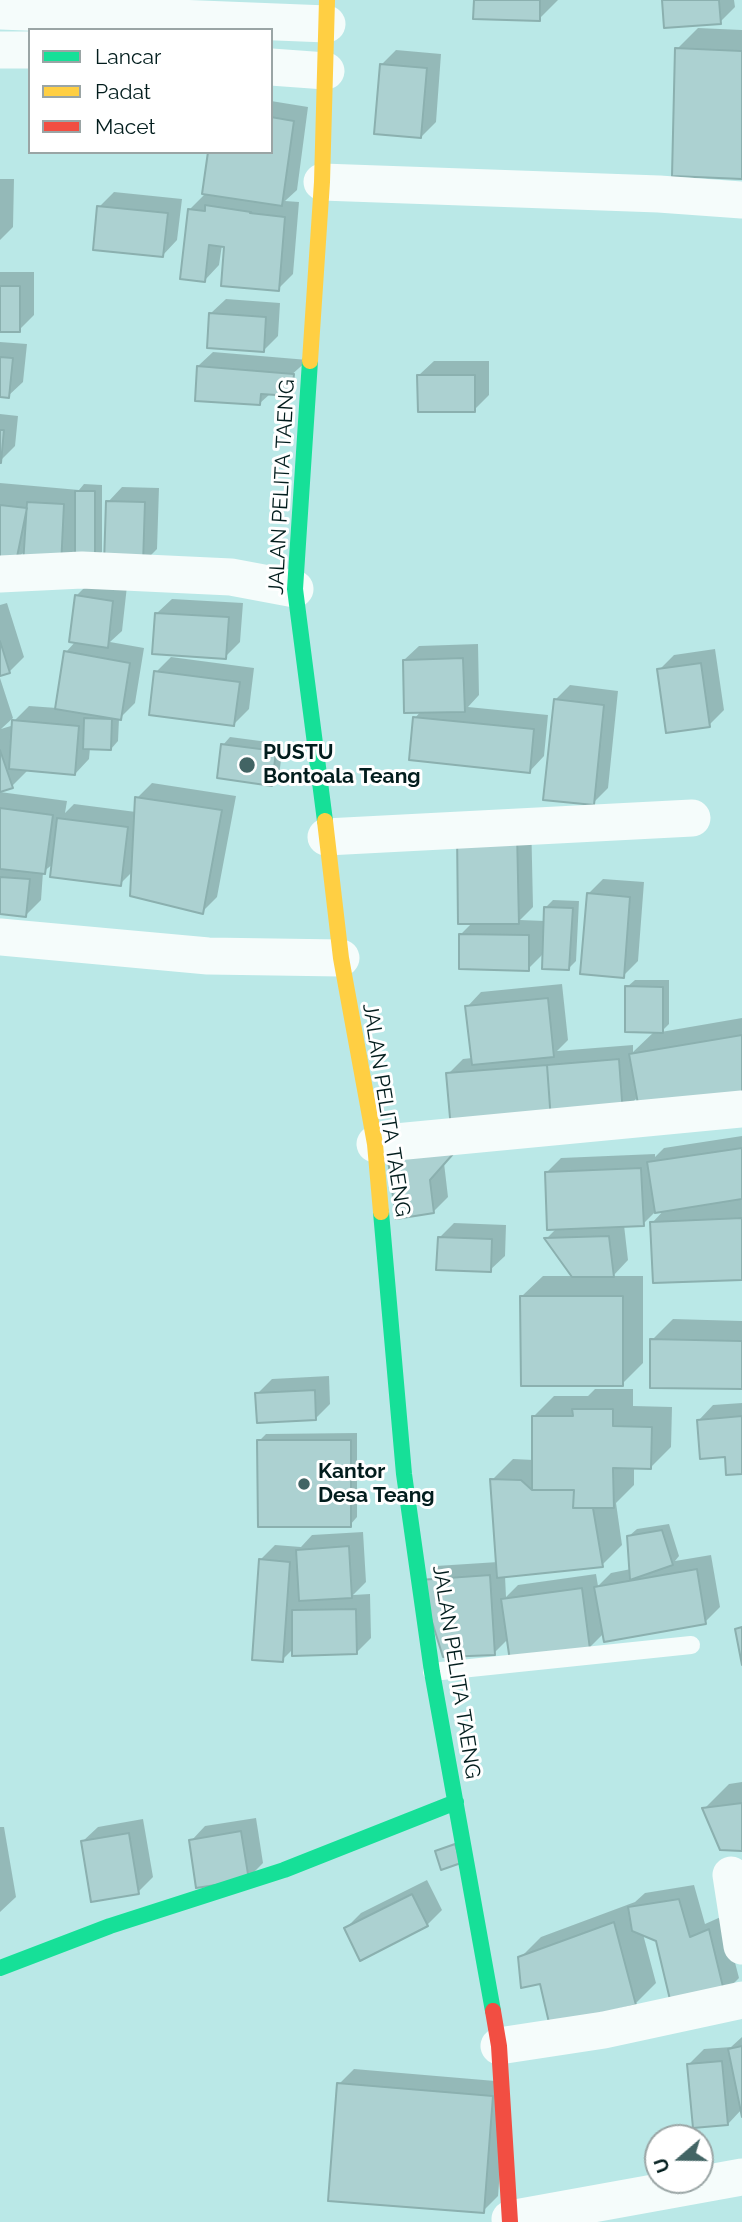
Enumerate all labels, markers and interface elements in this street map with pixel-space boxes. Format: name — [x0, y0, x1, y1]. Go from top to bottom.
legend — [28, 28, 273, 154]
text: Lancar — [95, 44, 161, 69]
text: Padat — [95, 79, 151, 104]
text: Macet — [95, 114, 155, 139]
street label: JALAN PELITA TAENG — [264, 379, 300, 595]
place label: PUSTU Bontoala Teang — [263, 740, 421, 790]
marker: PUSTU Bontoala Teang — [237, 755, 257, 775]
street label: JALAN PELITA TAENG — [357, 1001, 415, 1219]
place label: Kantor Desa Teang — [318, 1459, 435, 1509]
marker: Kantor Desa Teang — [296, 1476, 312, 1492]
street label: JALAN PELITA TAENG — [427, 1563, 485, 1781]
north arrow — [644, 2124, 714, 2194]
text: U — [648, 2155, 674, 2176]

